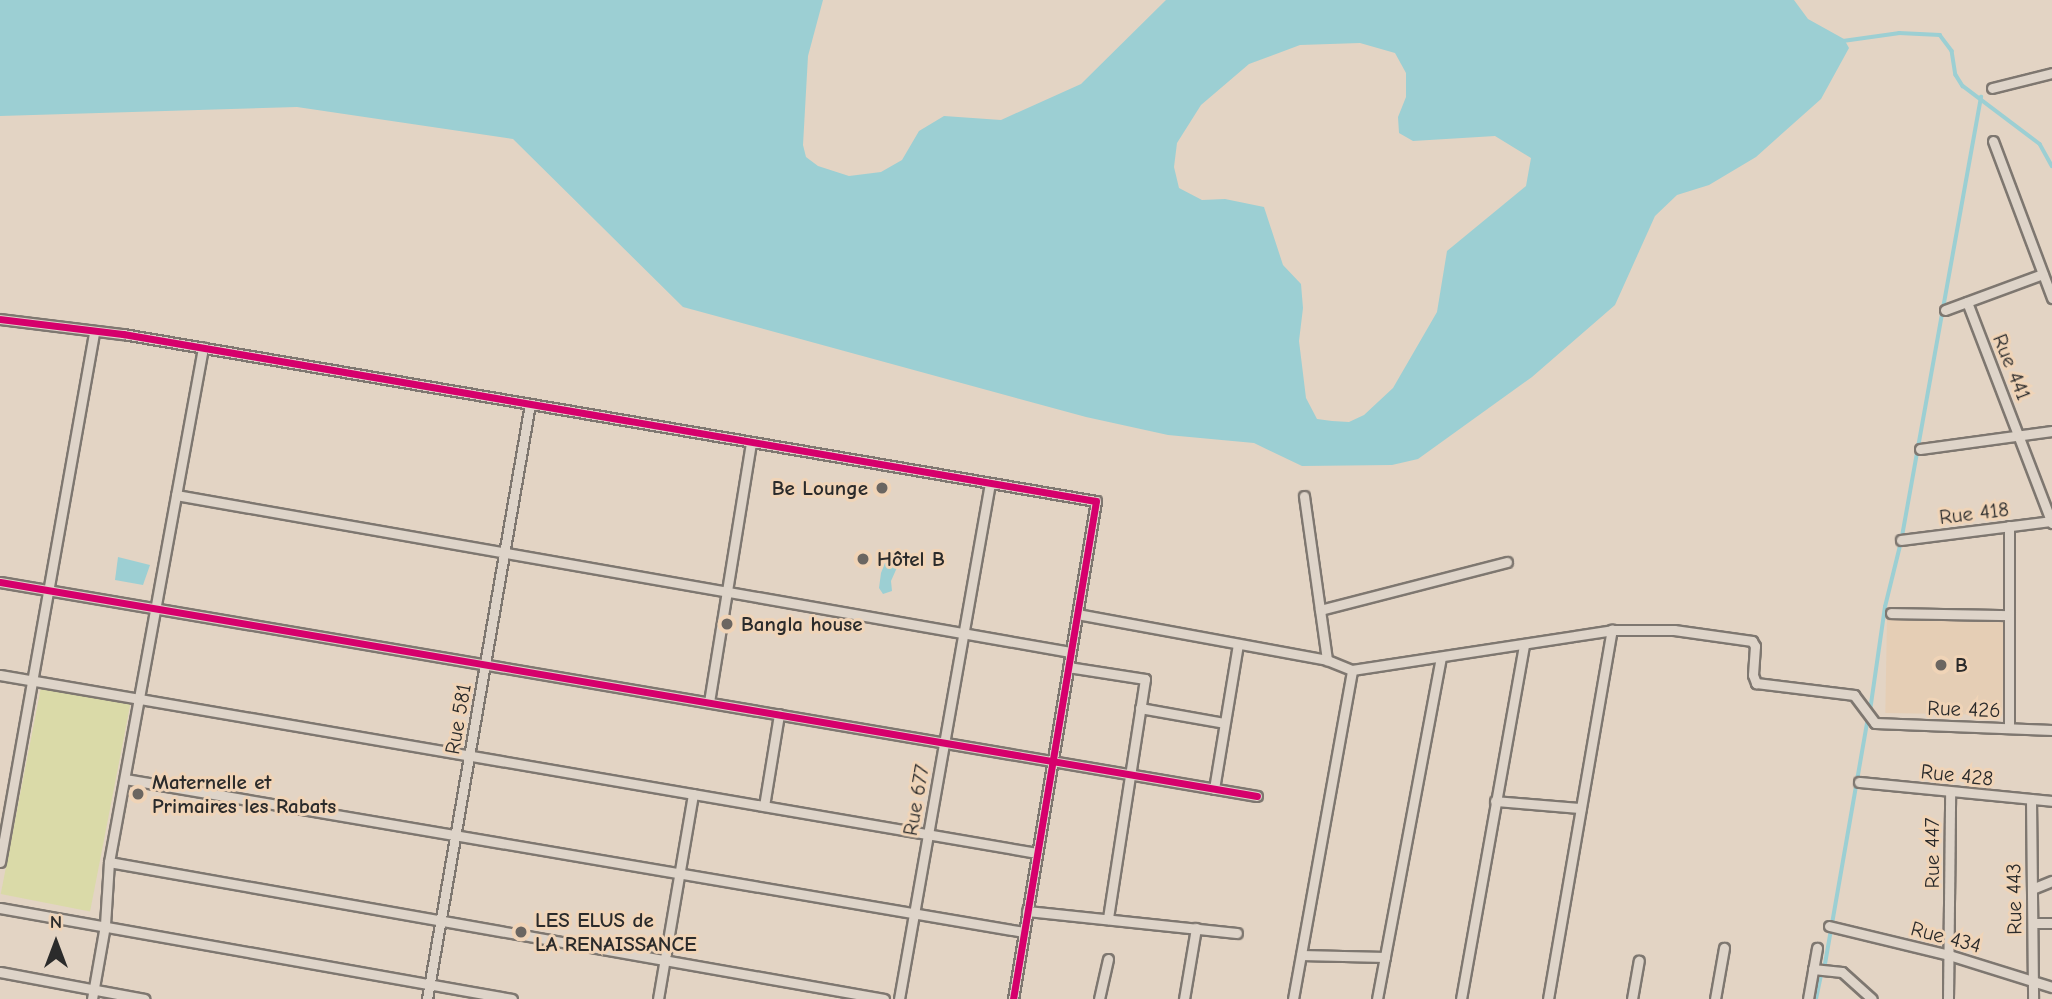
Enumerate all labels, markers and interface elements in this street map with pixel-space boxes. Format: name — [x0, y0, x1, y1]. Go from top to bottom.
street label: Rue 441 — [1987, 330, 2037, 404]
place label: Be Lounge — [772, 475, 868, 501]
marker: Be Lounge — [874, 480, 890, 496]
street label: Rue 418 — [1938, 496, 2010, 530]
place label: Hôtel B — [877, 546, 945, 572]
marker: Hôtel B — [855, 551, 871, 567]
place label: Bangla house — [741, 611, 863, 637]
marker: Bangla house — [719, 616, 735, 632]
place label: B — [1955, 652, 1968, 678]
marker: B — [1933, 657, 1949, 673]
street label: Rue 581 — [439, 682, 477, 756]
street label: Rue 426 — [1927, 695, 2001, 723]
street label: Rue 428 — [1920, 759, 1994, 791]
street label: Rue 677 — [897, 762, 935, 838]
place label: Maternelle et Primaires les Rabats — [152, 769, 336, 819]
marker: Maternelle et Primaires les Rabats — [130, 786, 146, 802]
street label: Rue 447 — [1919, 817, 1945, 889]
street label: Rue 443 — [2001, 863, 2027, 935]
place label: LES ELUS de LA RENAISSANCE — [535, 907, 697, 957]
north arrow — [21, 908, 91, 978]
text: N — [50, 911, 62, 933]
street label: Rue 434 — [1908, 916, 1984, 958]
marker: LES ELUS de LA RENAISSANCE — [513, 924, 529, 940]

